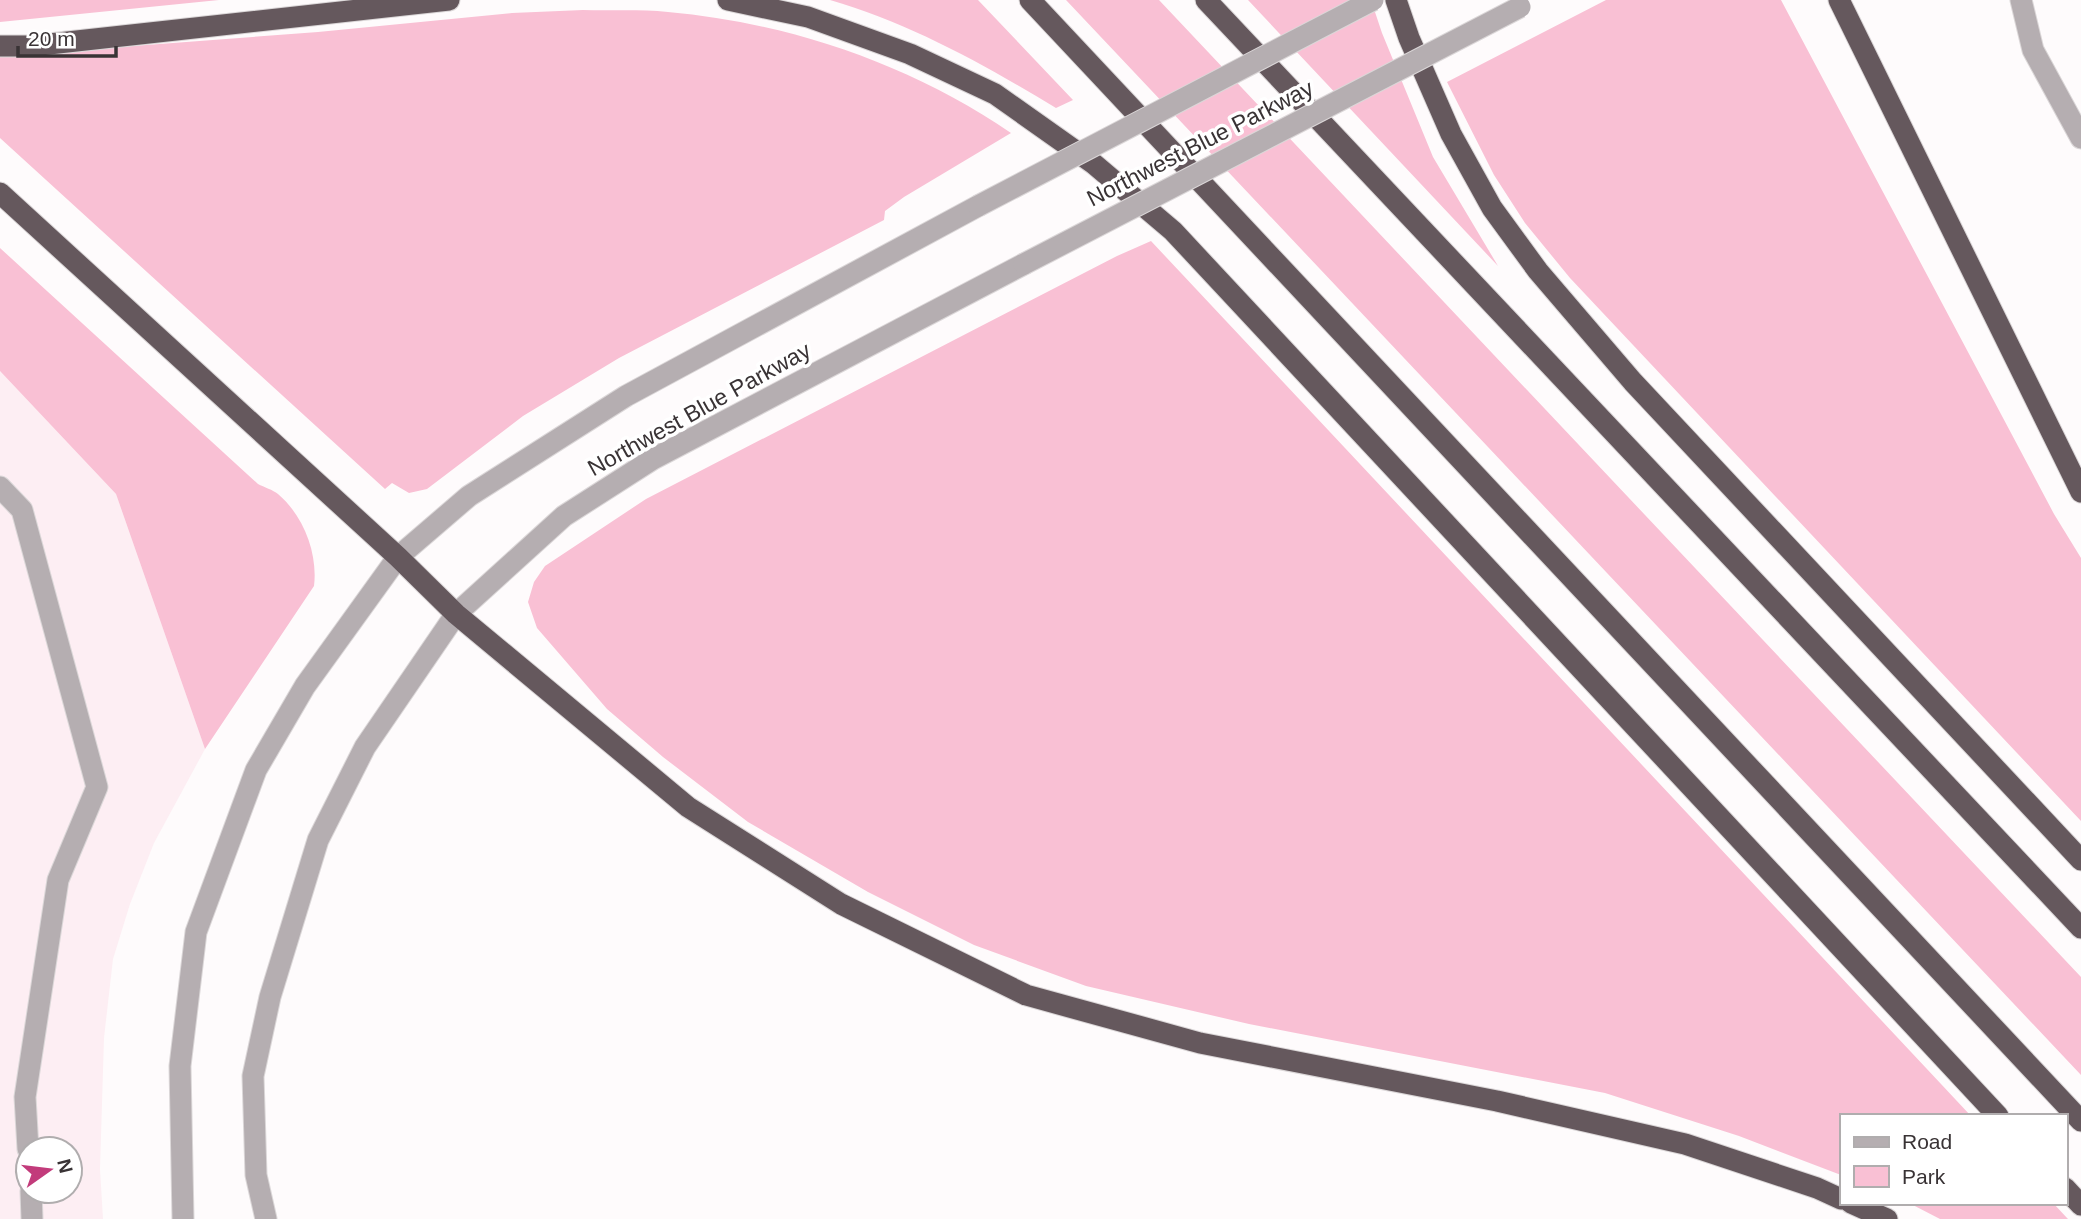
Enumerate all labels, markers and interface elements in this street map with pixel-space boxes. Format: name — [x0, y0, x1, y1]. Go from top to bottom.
scale bar — [18, 14, 116, 58]
text: 20 m — [28, 27, 75, 50]
street label: Northwest Blue Parkway — [1082, 74, 1318, 211]
street label: Northwest Blue Parkway — [583, 337, 815, 481]
legend — [1840, 1114, 2067, 1205]
text: Road — [1902, 1130, 1952, 1153]
north arrow — [14, 1135, 84, 1205]
text: N — [53, 1157, 77, 1175]
text: Park — [1902, 1165, 1946, 1188]

